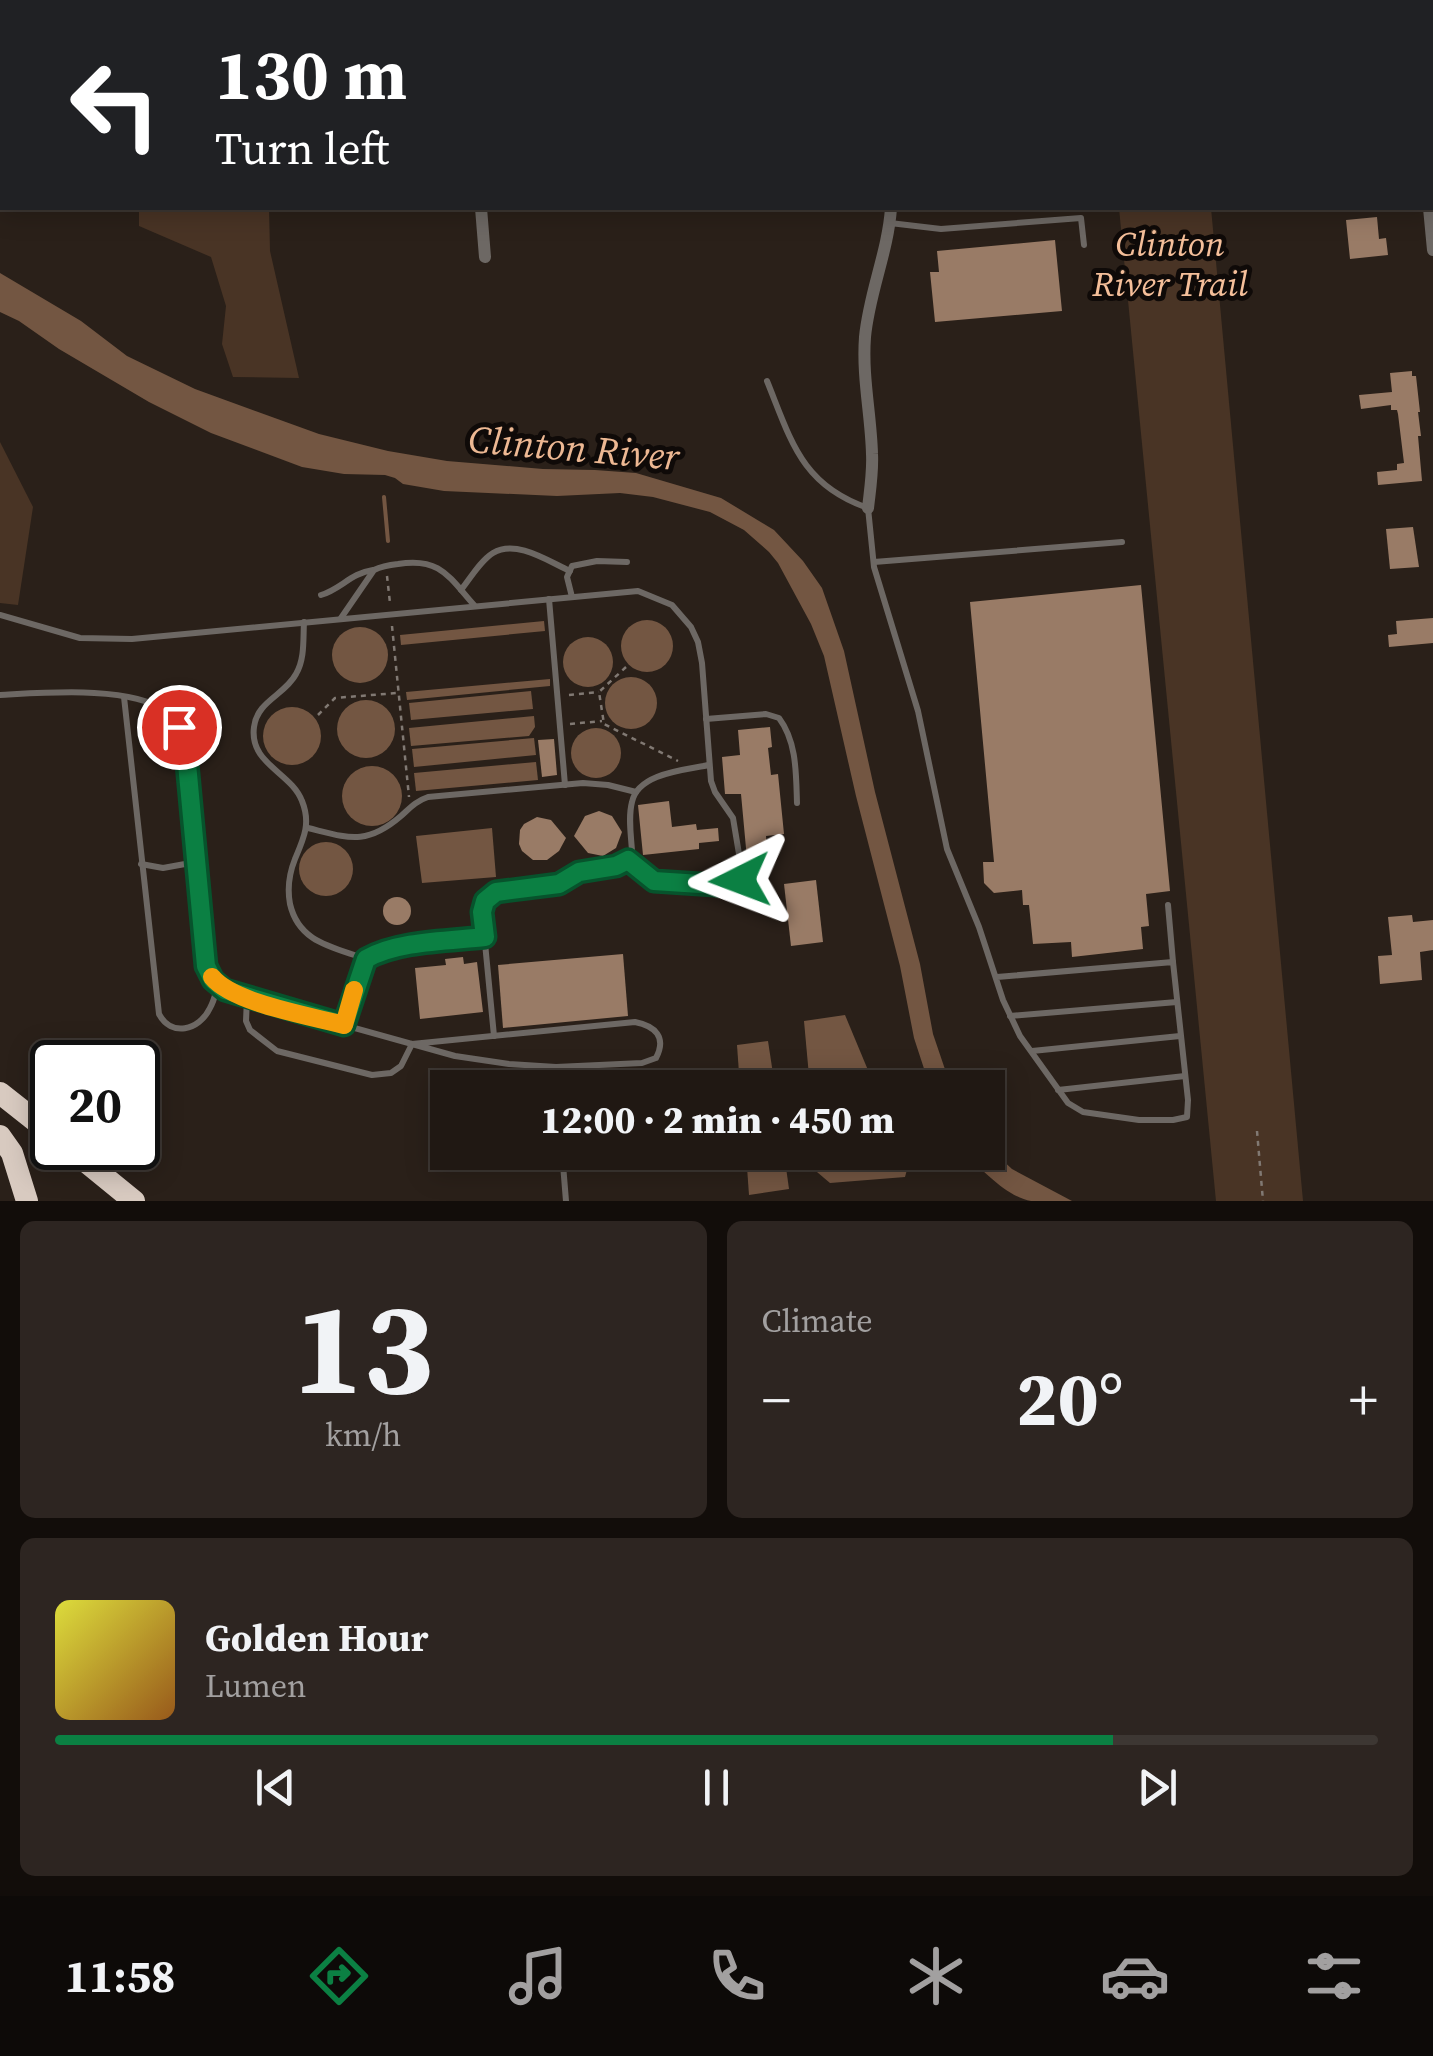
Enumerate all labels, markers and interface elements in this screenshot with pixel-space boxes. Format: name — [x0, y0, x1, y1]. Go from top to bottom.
text: 130 m — [215, 26, 407, 122]
icon: left — [50, 40, 180, 170]
text: Turn left — [215, 117, 389, 179]
park label: Clinton River Trail — [1091, 220, 1248, 308]
water label: Clinton River — [466, 413, 683, 483]
pin — [137, 685, 222, 770]
icon: arrive — [152, 700, 207, 755]
position arrow — [688, 828, 792, 932]
speed limit sign: 20 — [30, 1040, 160, 1170]
text: 12:00 · 2 min · 450 m — [540, 1094, 895, 1146]
text: 13 — [293, 1258, 434, 1437]
text: Climate — [762, 1299, 873, 1343]
text: 20° — [1016, 1347, 1123, 1450]
text: − — [762, 1362, 791, 1437]
text: + — [1349, 1362, 1378, 1437]
text: km/h — [325, 1413, 401, 1457]
text: Golden Hour — [205, 1612, 428, 1664]
text: Lumen — [205, 1664, 307, 1708]
icon: previous — [248, 1760, 303, 1815]
icon: pause — [689, 1760, 744, 1815]
icon: next — [1130, 1760, 1185, 1815]
icon: directions — [304, 1941, 374, 2011]
icon: music — [503, 1941, 573, 2011]
icon: phone — [702, 1941, 772, 2011]
icon: climate — [901, 1941, 971, 2011]
icon: car — [1100, 1941, 1170, 2011]
icon: filters — [1299, 1941, 1369, 2011]
text: 11:58 — [64, 1945, 175, 2007]

